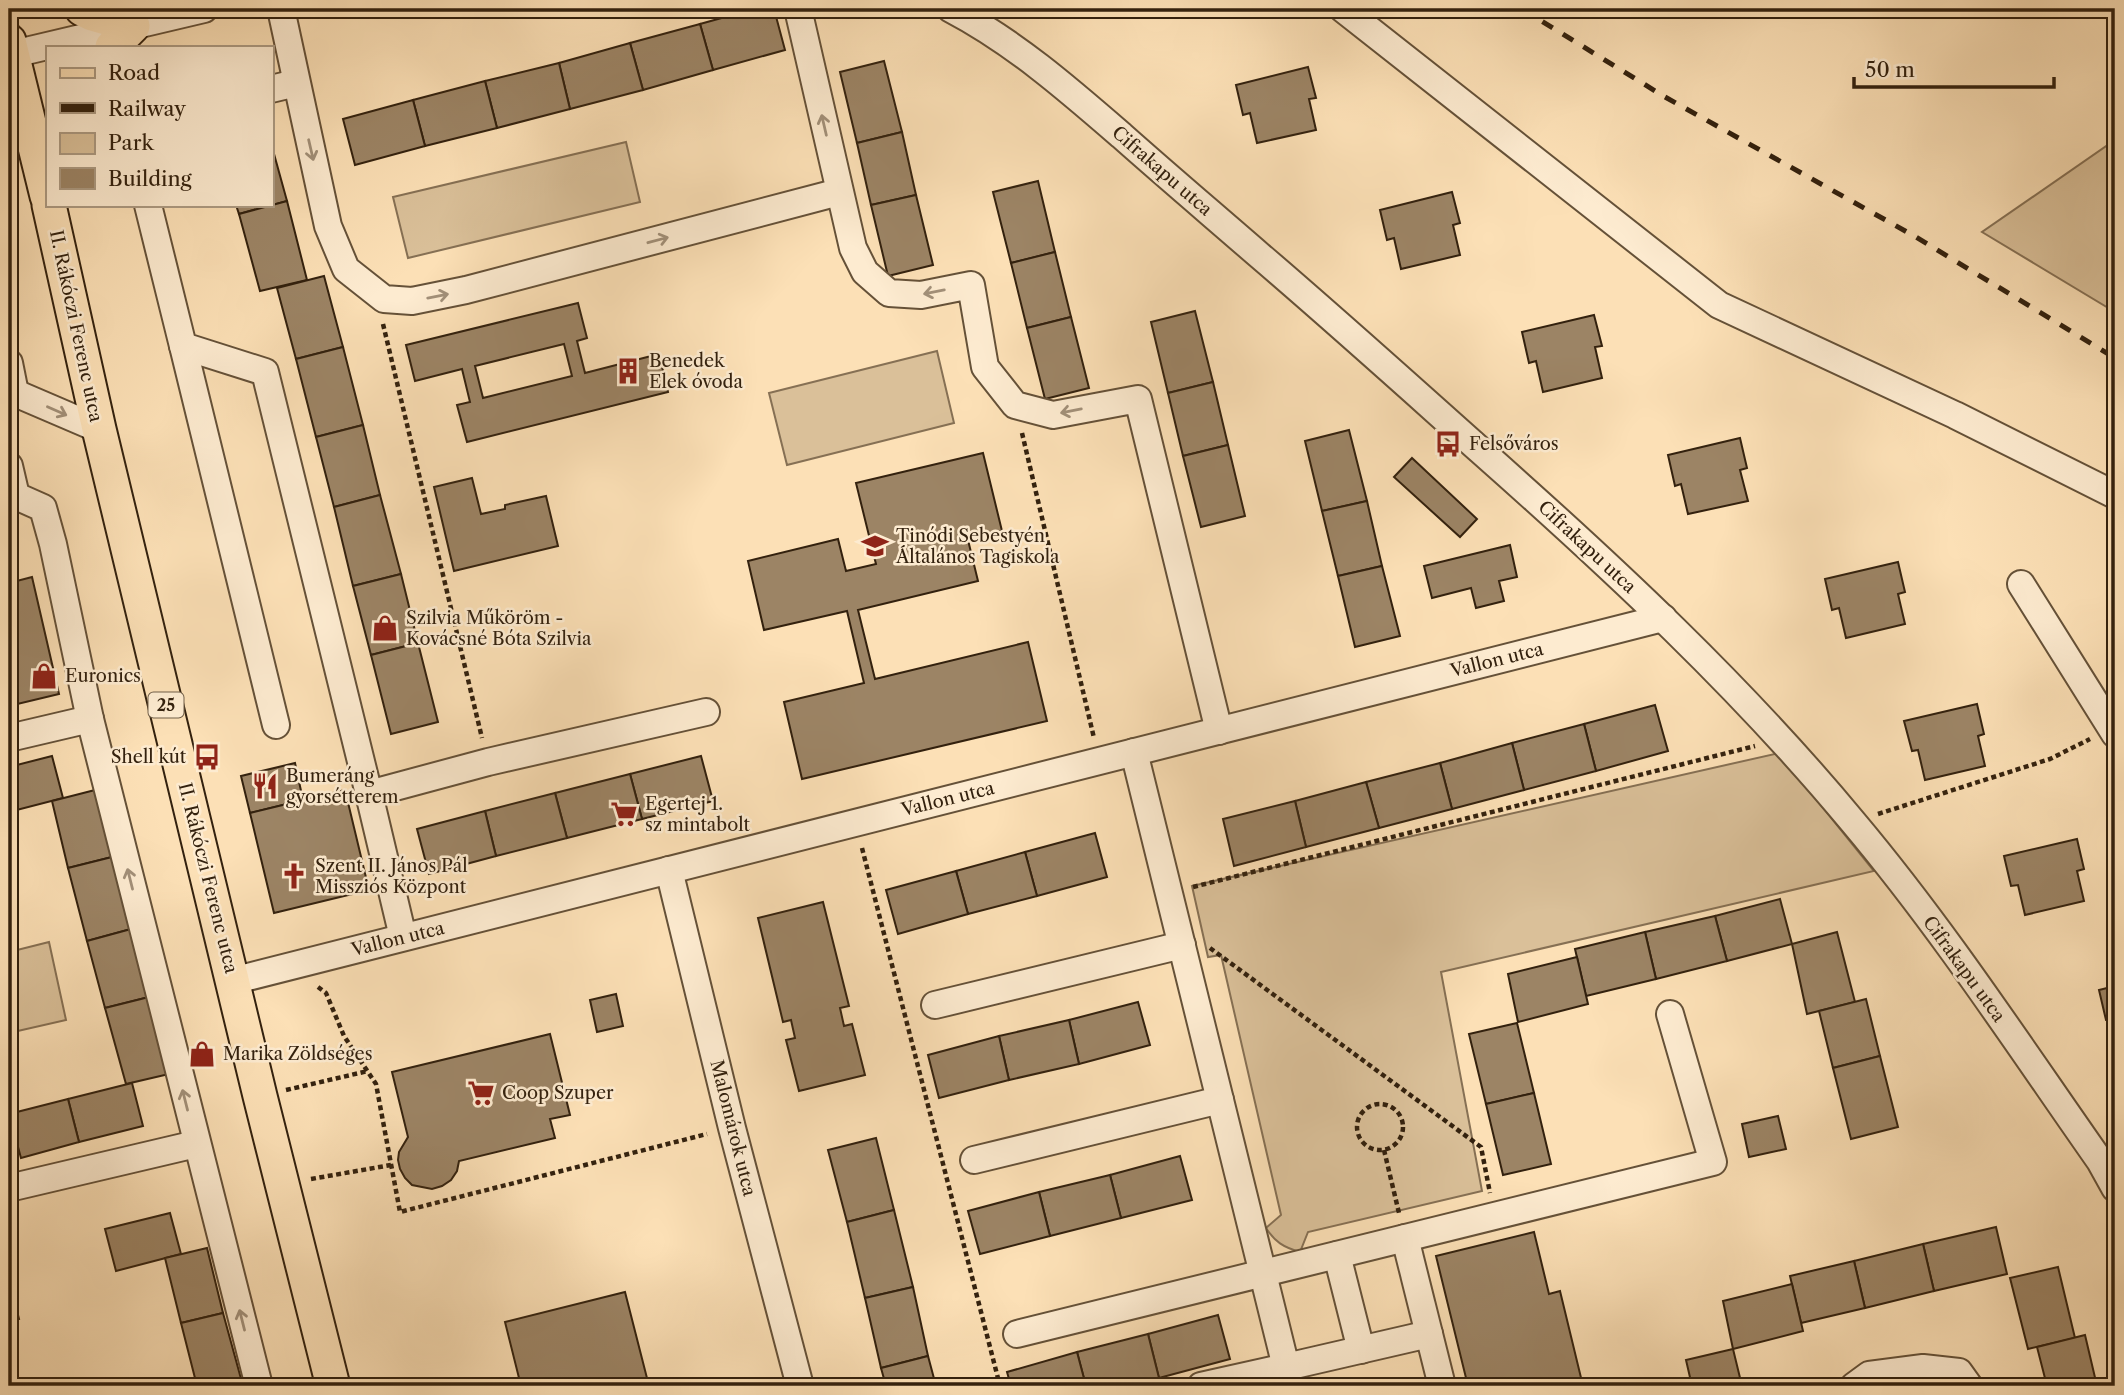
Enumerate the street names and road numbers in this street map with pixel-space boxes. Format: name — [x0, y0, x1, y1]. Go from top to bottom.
street label: Cifrakapu utca — [1107, 121, 1217, 221]
street label: II. Rákóczi Ferenc utca — [45, 228, 107, 425]
street label: Cifrakapu utca — [1534, 496, 1641, 598]
street label: Vallon utca — [1447, 638, 1546, 682]
road number: 25 — [148, 692, 184, 718]
street label: Vallon utca — [898, 777, 997, 821]
street label: II. Rákóczi Ferenc utca — [174, 780, 242, 976]
street label: Cifrakapu utca — [1918, 912, 2010, 1027]
street label: Vallon utca — [348, 917, 447, 961]
street label: Malomárok utca — [705, 1058, 761, 1199]

